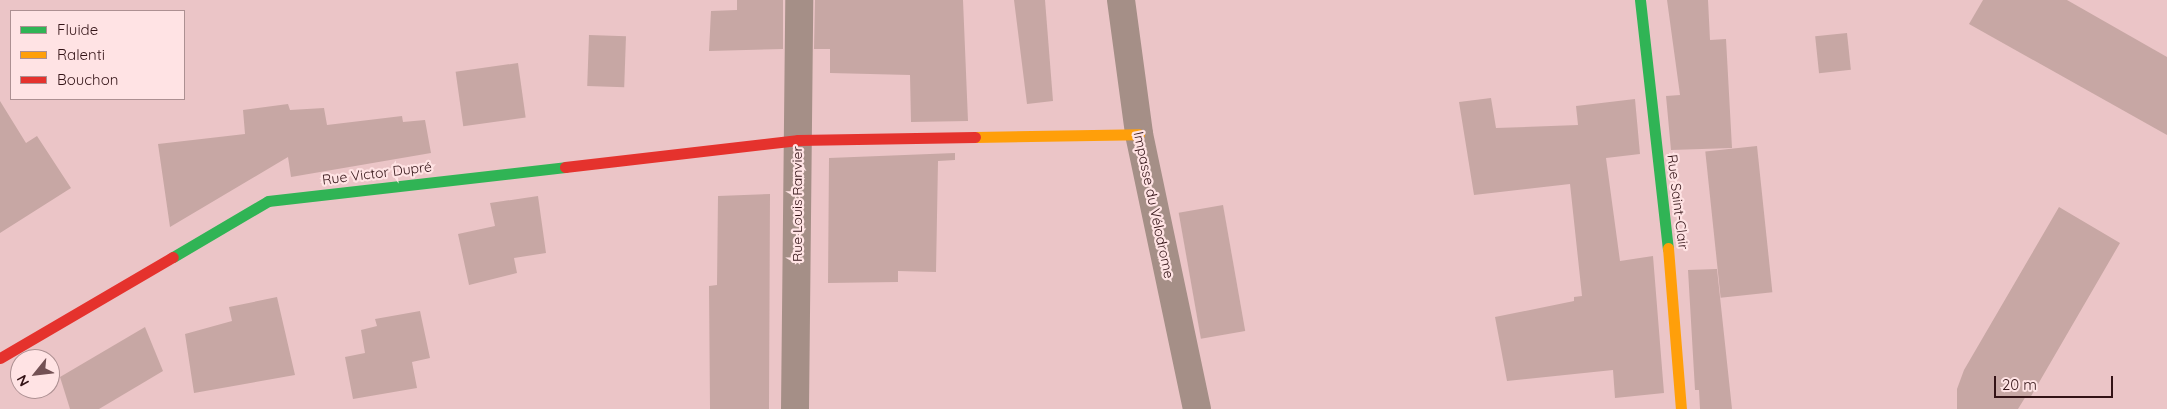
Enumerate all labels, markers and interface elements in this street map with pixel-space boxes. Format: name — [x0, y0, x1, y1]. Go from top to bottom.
legend — [10, 10, 185, 100]
text: Fluide — [57, 20, 98, 39]
text: Ralenti — [57, 45, 105, 64]
text: Bouchon — [57, 70, 118, 89]
street label: Impasse du Vélodrome — [1130, 130, 1178, 280]
street label: Rue Louis Ranvier — [789, 146, 805, 262]
street label: Rue Saint-Clair — [1664, 153, 1692, 251]
street label: Rue Victor Dupré — [321, 158, 433, 188]
north arrow — [10, 349, 60, 399]
scale bar — [1997, 366, 2116, 398]
text: N — [12, 372, 33, 390]
text: 20 m — [2002, 375, 2037, 394]

